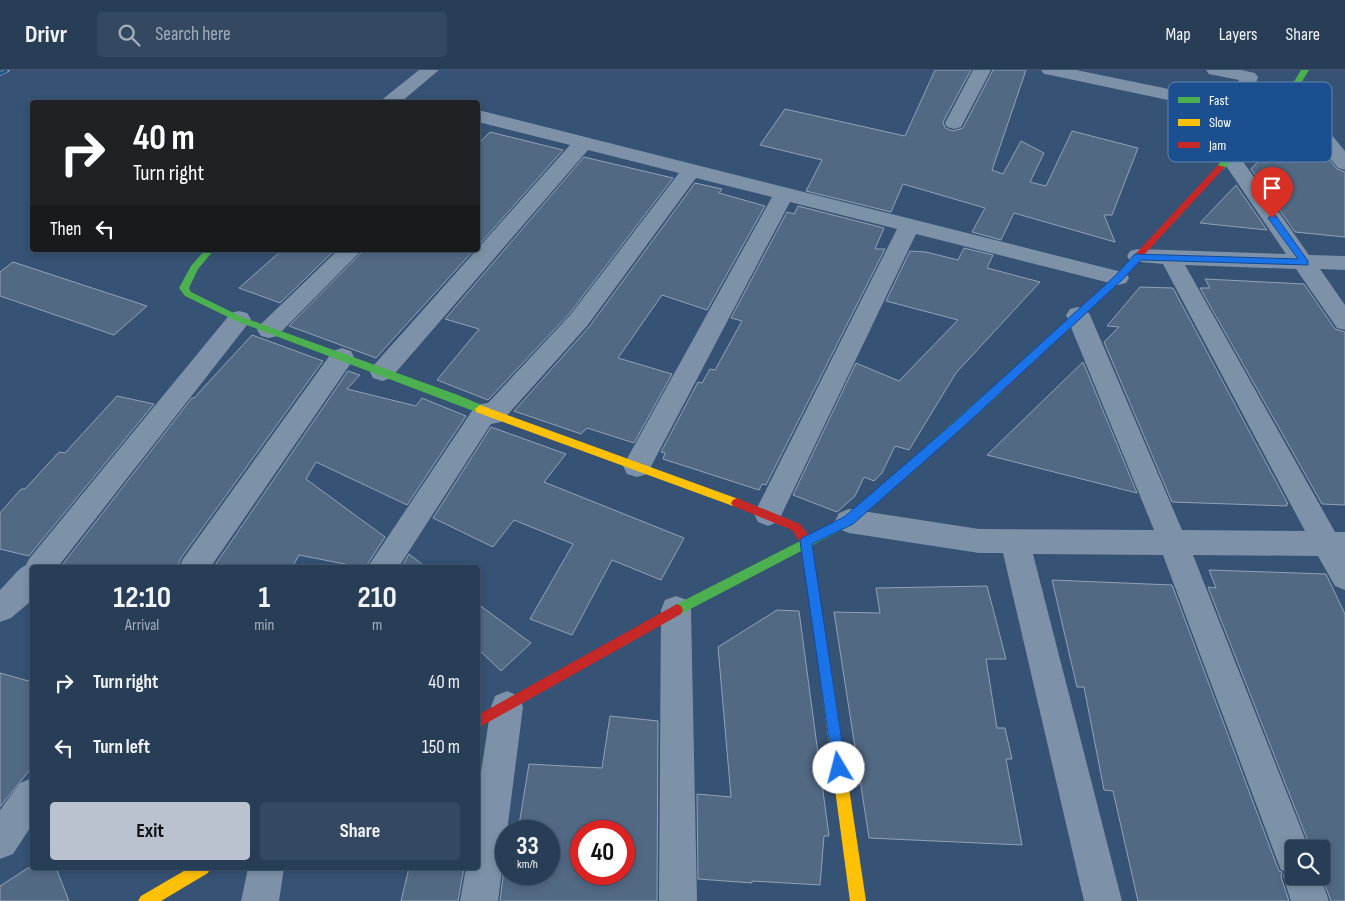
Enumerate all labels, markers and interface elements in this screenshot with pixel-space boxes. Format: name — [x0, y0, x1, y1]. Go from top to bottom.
search box — [97, 12, 447, 57]
text: Drivr — [25, 20, 67, 49]
icon: search — [115, 21, 143, 49]
text: Search here — [155, 23, 231, 46]
text: Map — [1166, 24, 1191, 45]
text: Layers — [1219, 24, 1258, 45]
text: Share — [1286, 24, 1320, 45]
legend — [1168, 82, 1332, 162]
text: Fast — [1209, 92, 1229, 109]
text: Slow — [1209, 114, 1231, 131]
text: 40 m — [133, 117, 195, 160]
icon: right — [50, 120, 115, 185]
text: Jam — [1208, 137, 1226, 154]
text: Turn right — [133, 160, 204, 187]
pin — [1251, 167, 1293, 218]
icon: arrive — [1258, 174, 1286, 202]
icon: left — [91, 215, 119, 243]
text: Then — [50, 218, 81, 241]
text: 12:10 — [113, 580, 171, 616]
text: 1 — [258, 580, 270, 616]
text: 210 — [358, 580, 397, 616]
text: Arrival — [125, 616, 159, 635]
text: min — [254, 616, 274, 635]
text: m — [372, 616, 382, 635]
icon: right — [50, 669, 78, 697]
text: Turn right — [93, 671, 158, 694]
text: 40 m — [428, 671, 460, 694]
icon: left — [50, 734, 78, 762]
text: Turn left — [93, 736, 150, 759]
text: 150 m — [422, 736, 460, 759]
position arrow — [812, 741, 864, 793]
button: Exit — [50, 802, 250, 860]
button: Share — [260, 802, 460, 860]
speed limit sign: 40 — [570, 820, 635, 885]
text: 33 — [516, 831, 539, 862]
map controls — [1285, 840, 1330, 885]
button: search — [1285, 840, 1330, 885]
text: km/h — [517, 857, 538, 872]

